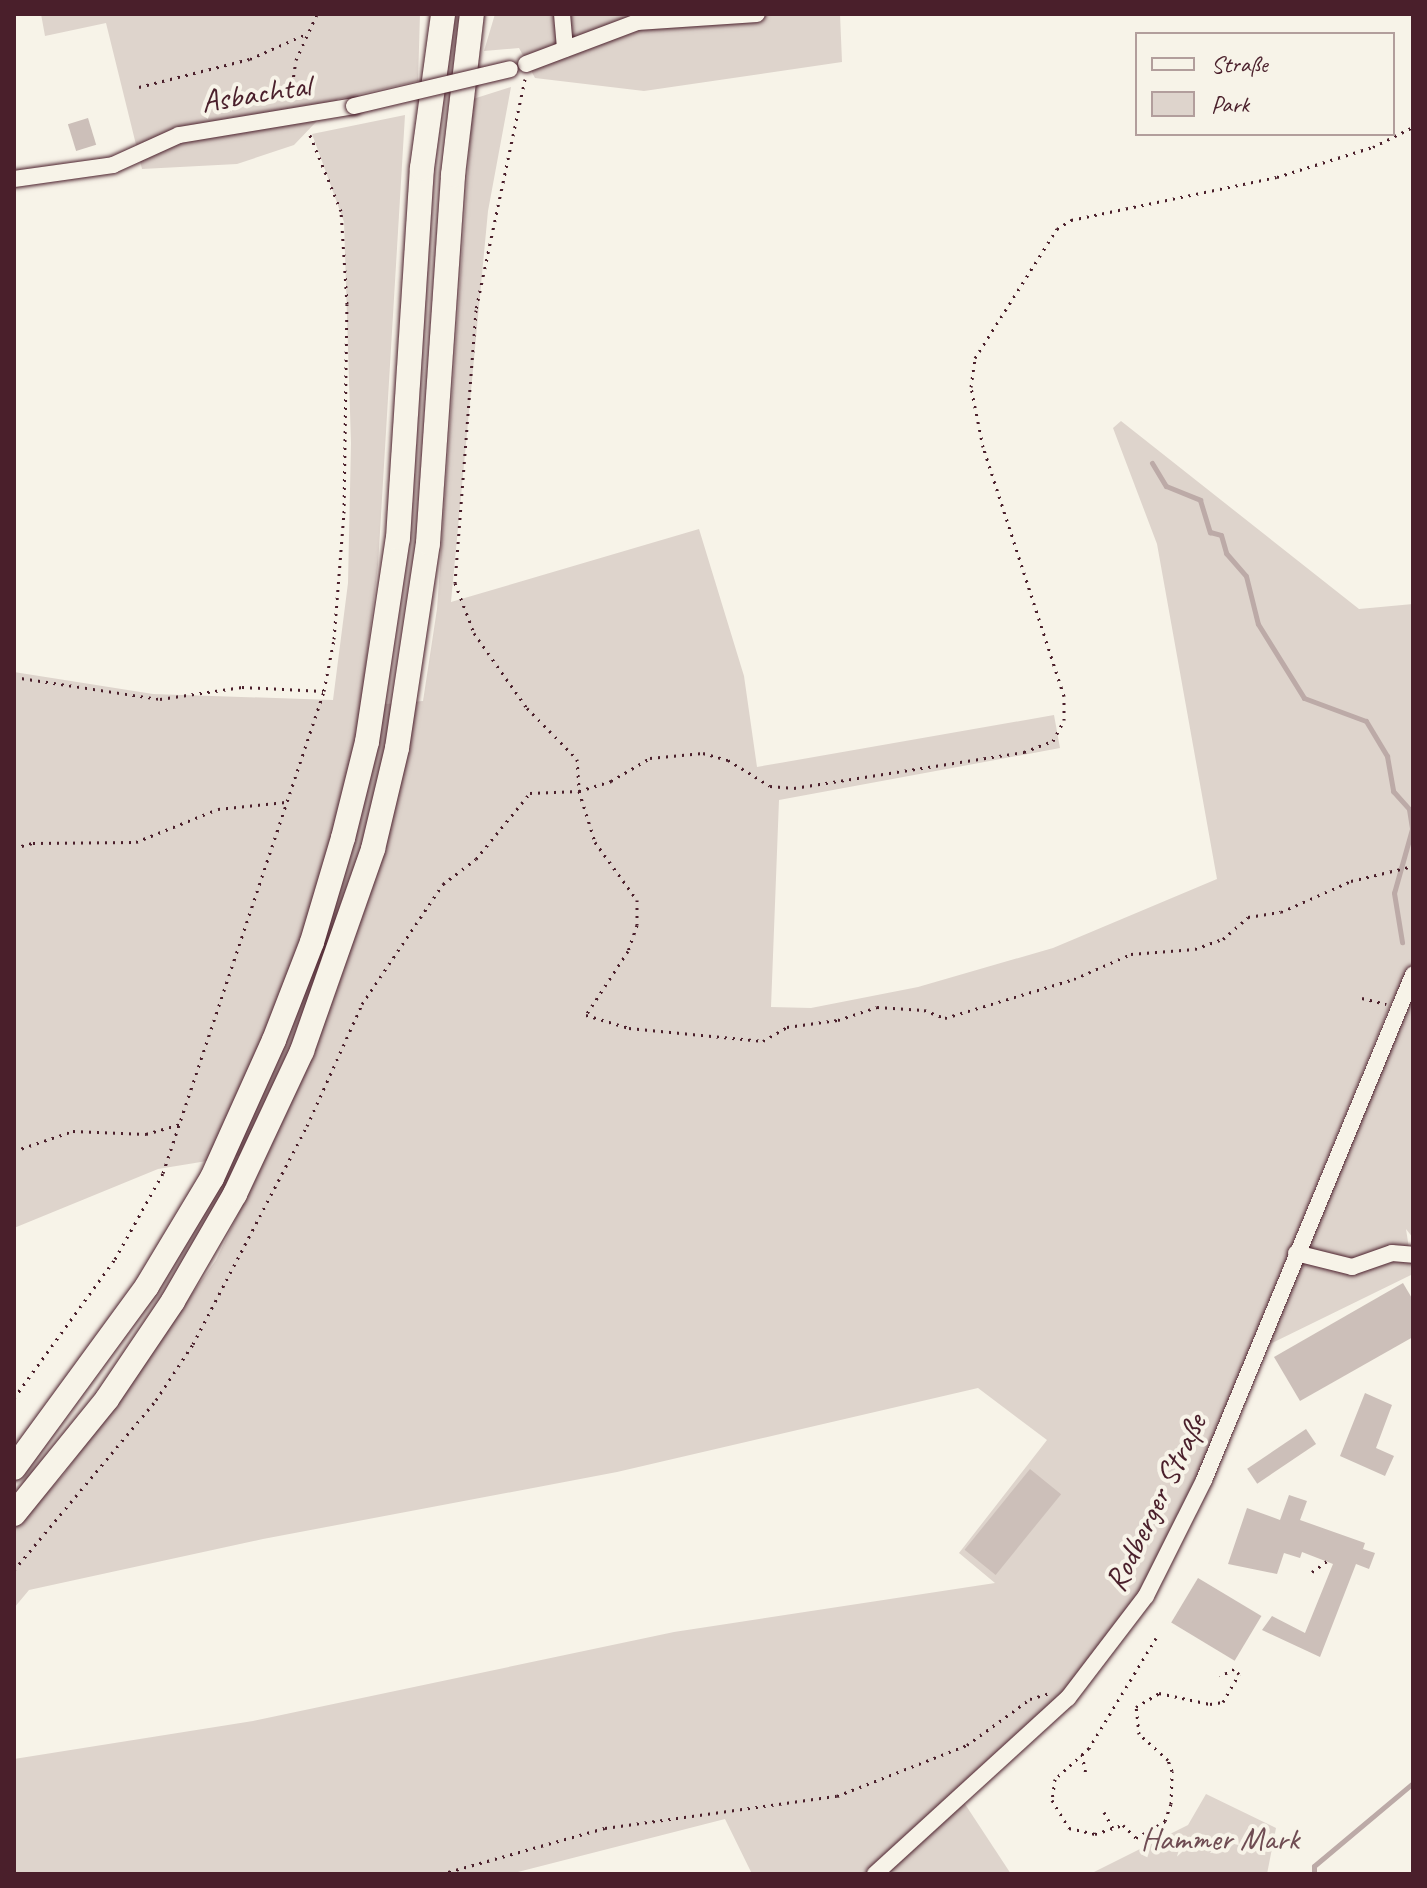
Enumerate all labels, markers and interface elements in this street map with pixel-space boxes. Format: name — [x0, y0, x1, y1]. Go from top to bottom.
legend — [1135, 32, 1395, 136]
text: Straße — [1211, 49, 1268, 79]
street label: Asbachtal — [199, 66, 313, 122]
text: Park — [1211, 89, 1249, 119]
street label: Rodberger Straße — [1096, 1408, 1216, 1598]
park label: Hammer Mark — [1140, 1820, 1300, 1858]

